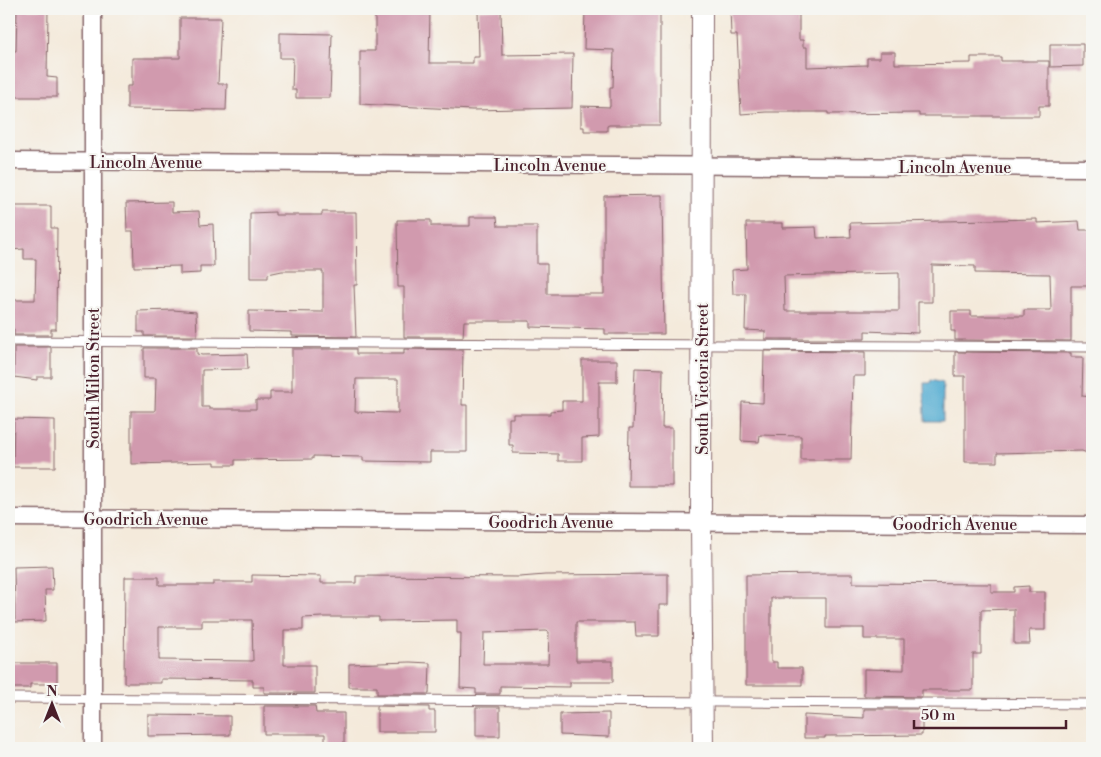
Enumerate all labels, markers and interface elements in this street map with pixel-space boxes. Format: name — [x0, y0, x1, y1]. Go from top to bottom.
street label: Lincoln Avenue — [90, 153, 202, 173]
street label: Lincoln Avenue — [494, 156, 606, 176]
street label: Lincoln Avenue — [899, 158, 1011, 178]
street label: South Victoria Street — [693, 303, 713, 455]
street label: South Milton Street — [84, 307, 104, 448]
street label: Goodrich Avenue — [84, 510, 208, 530]
street label: Goodrich Avenue — [489, 513, 613, 533]
street label: Goodrich Avenue — [893, 515, 1017, 535]
north arrow — [28, 680, 78, 730]
text: N — [46, 683, 58, 701]
scale bar — [914, 697, 1066, 729]
text: 50 m — [921, 706, 955, 725]

